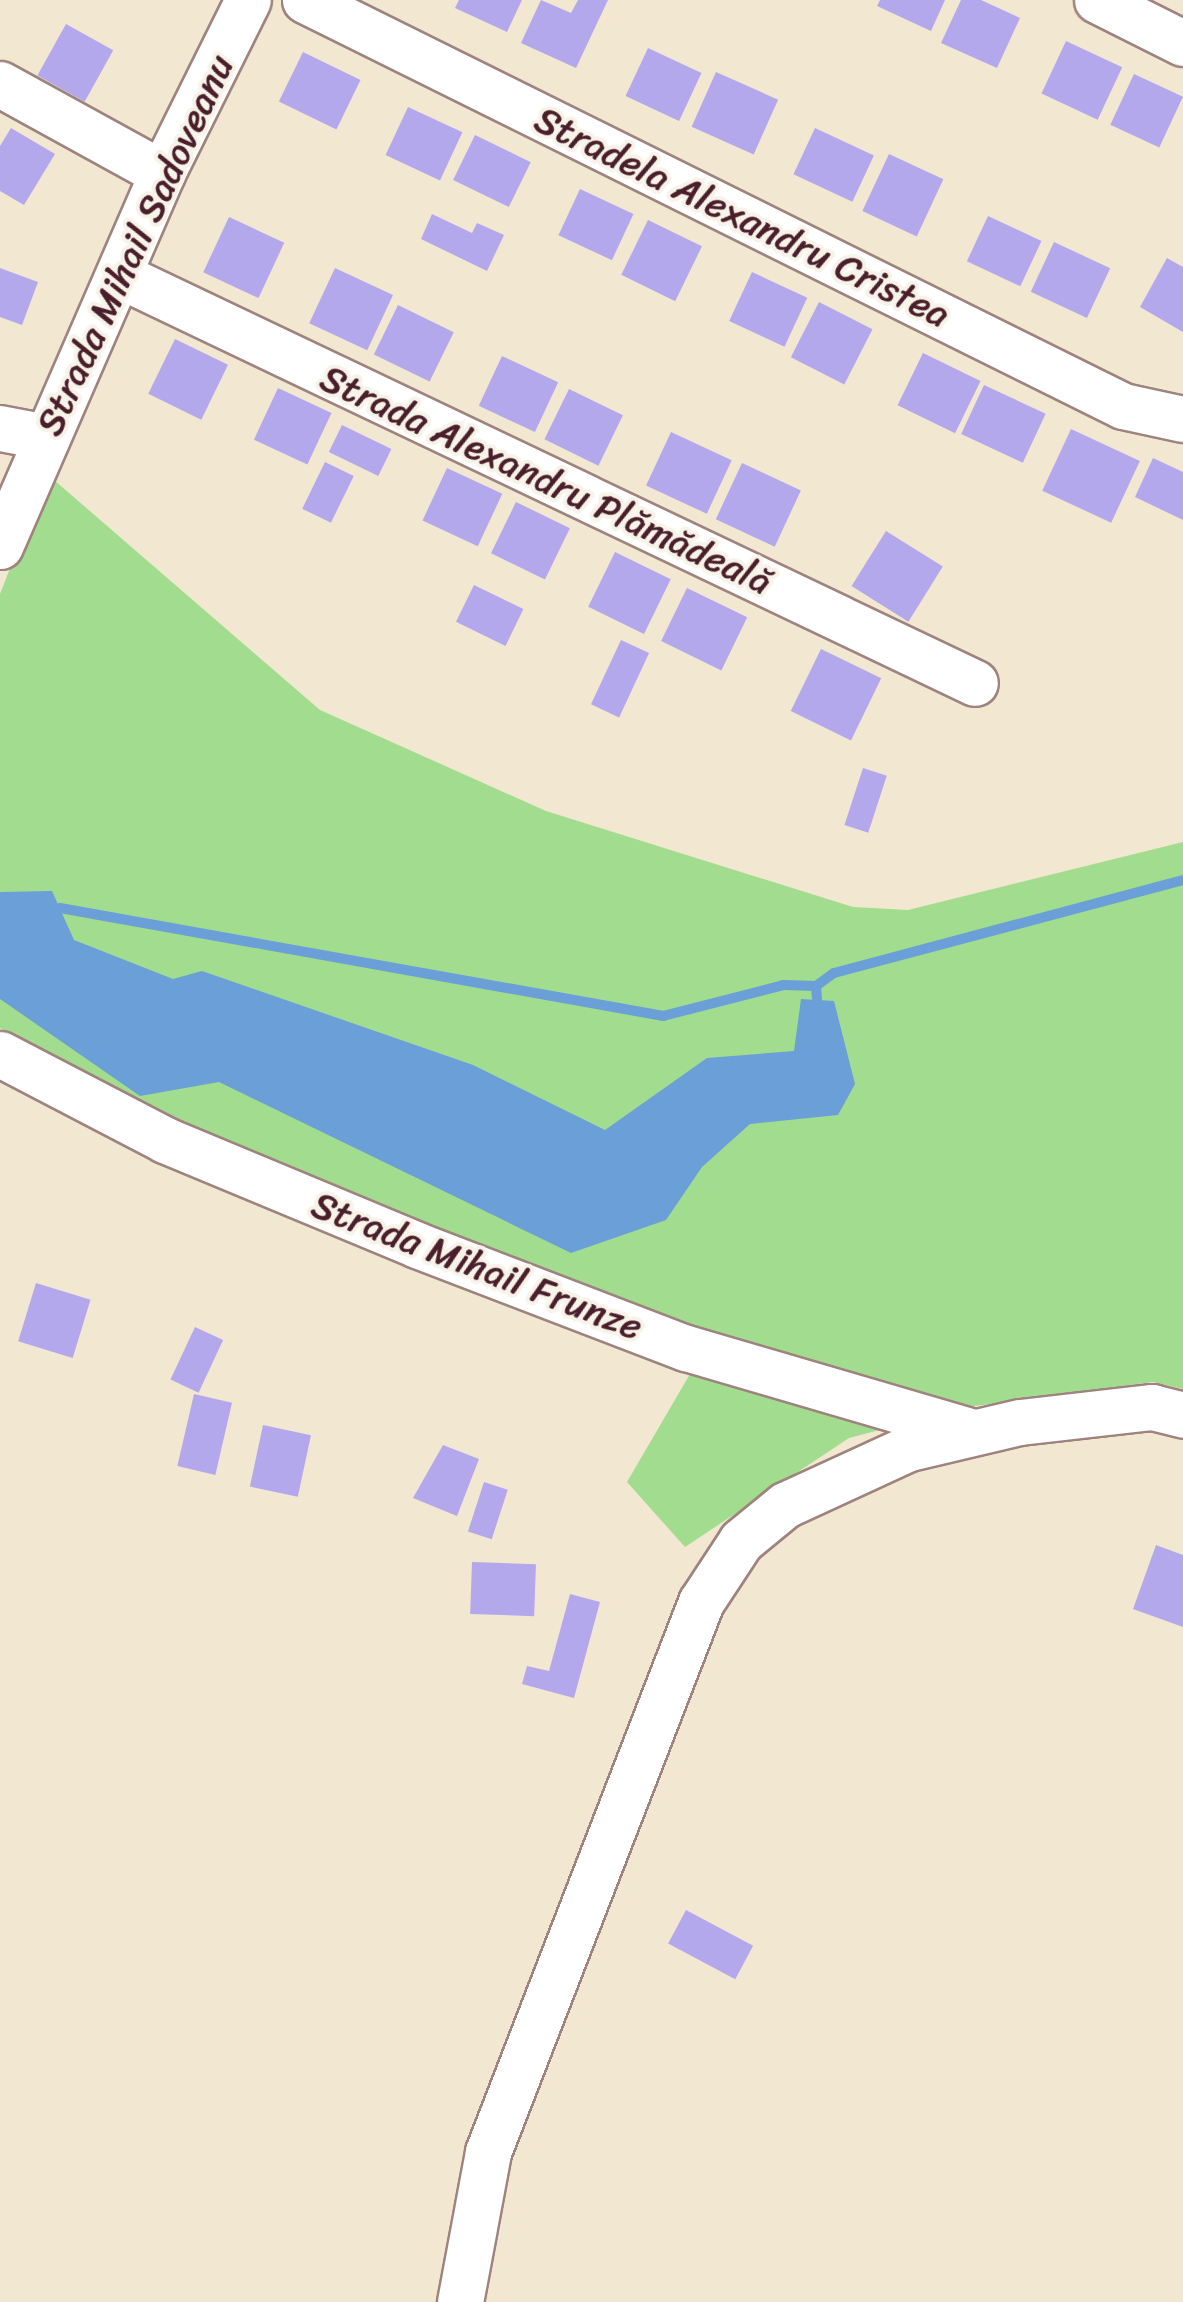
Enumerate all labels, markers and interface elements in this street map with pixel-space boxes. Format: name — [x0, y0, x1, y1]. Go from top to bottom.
street label: Strada Mihail Sadoveanu — [27, 48, 243, 442]
street label: Stradela Alexandru Cristea — [527, 97, 957, 337]
street label: Strada Alexandru Plămădeală — [312, 355, 780, 605]
street label: Strada Mihail Frunze — [305, 1182, 649, 1350]

